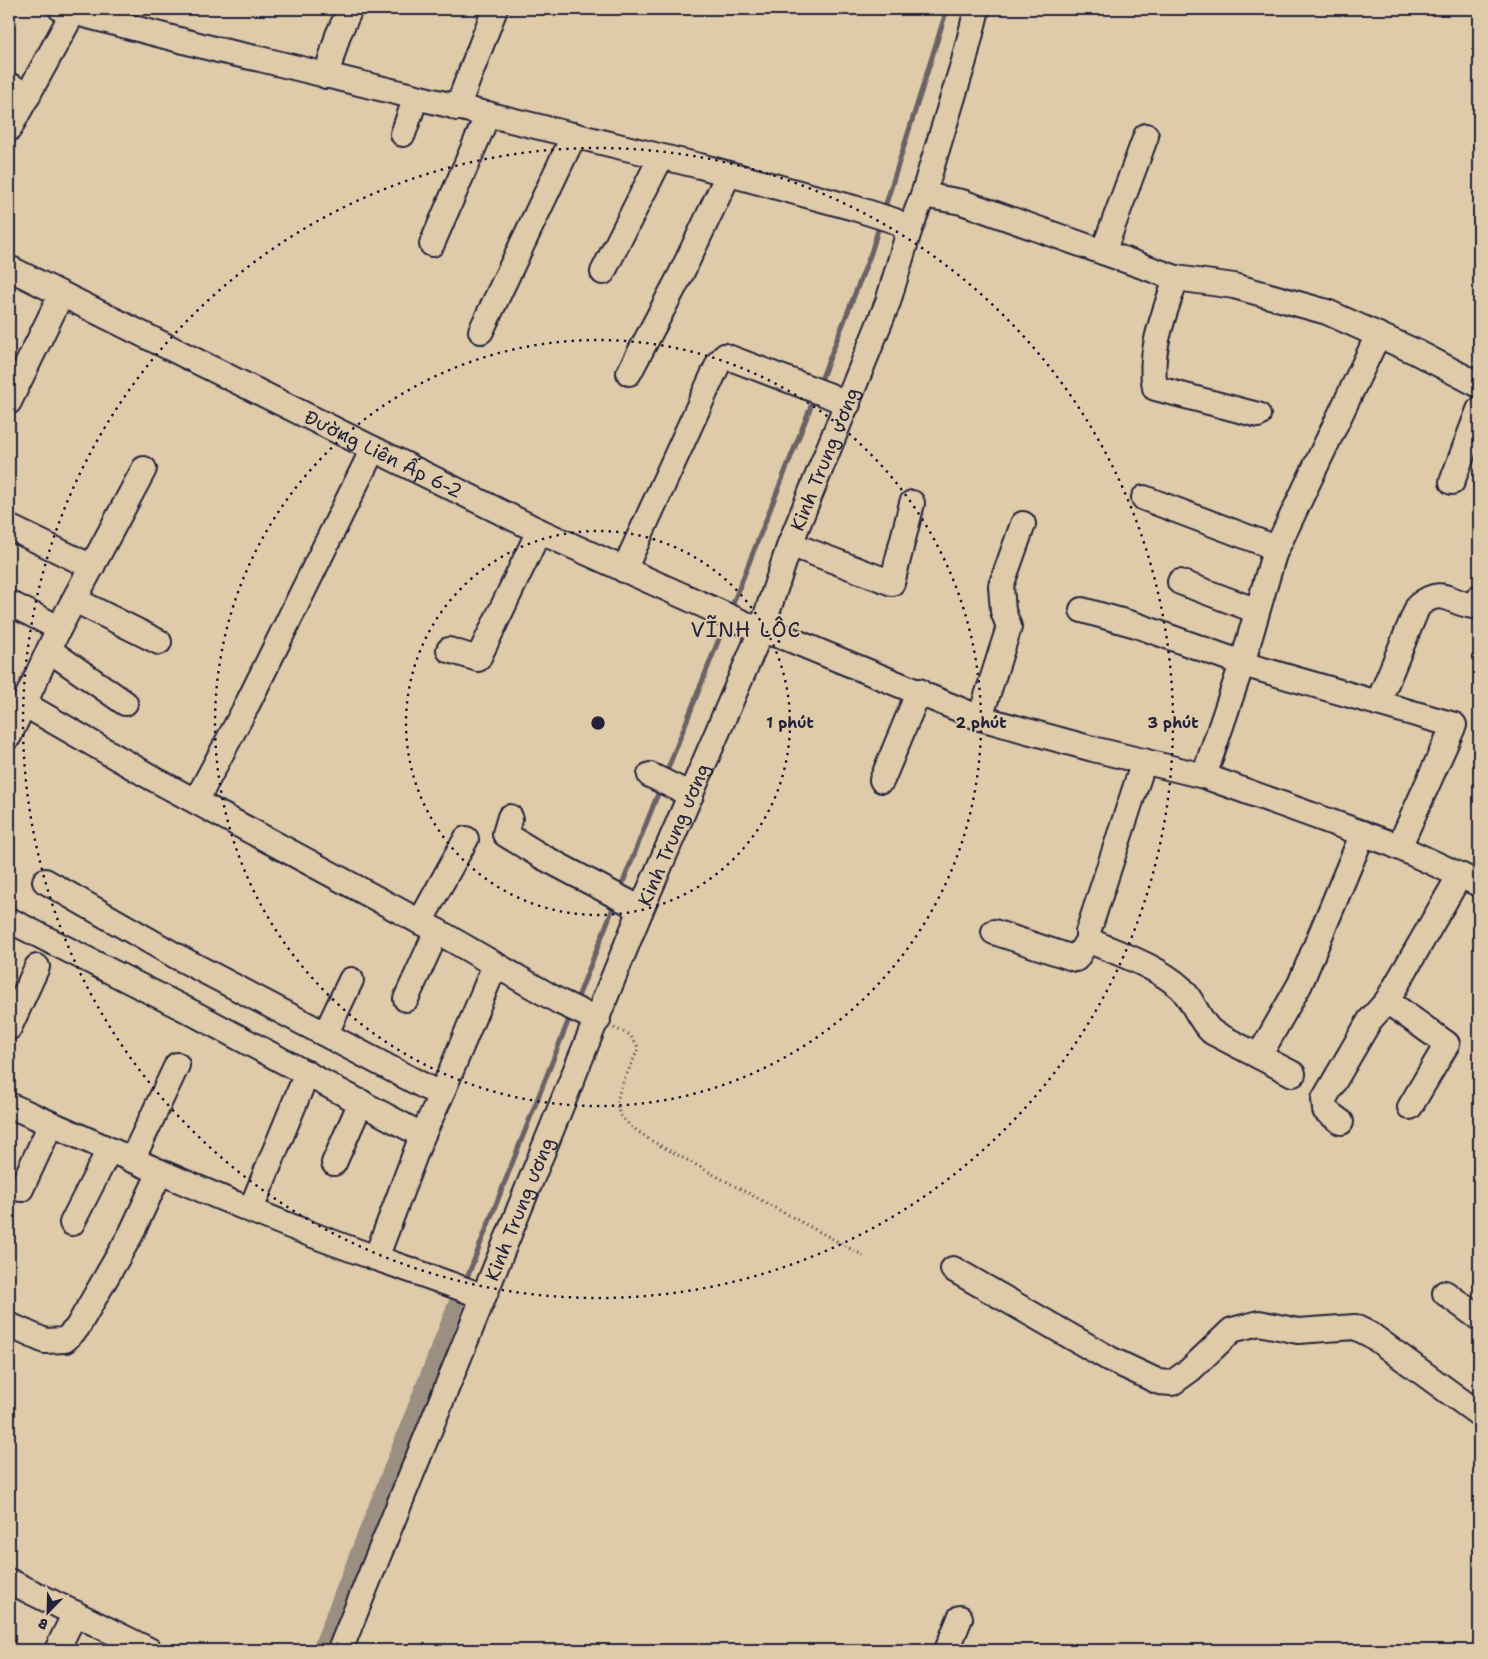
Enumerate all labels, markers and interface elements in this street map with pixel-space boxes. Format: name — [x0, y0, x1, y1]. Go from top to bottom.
street label: Kinh Trung ương — [784, 383, 865, 535]
street label: Đường Liên Ấp 6-2 — [300, 404, 466, 503]
district label: VĨNH LỘC — [691, 615, 801, 644]
text: 1 phút — [766, 713, 814, 733]
text: 2 phút — [955, 713, 1007, 733]
text: 3 phút — [1147, 713, 1199, 733]
centre of rings — [589, 714, 607, 732]
street label: Kinh Trung ương — [632, 759, 715, 910]
street label: Kinh Trung ương — [479, 1133, 560, 1285]
north arrow — [22, 1586, 72, 1636]
text: B — [35, 1614, 50, 1634]

